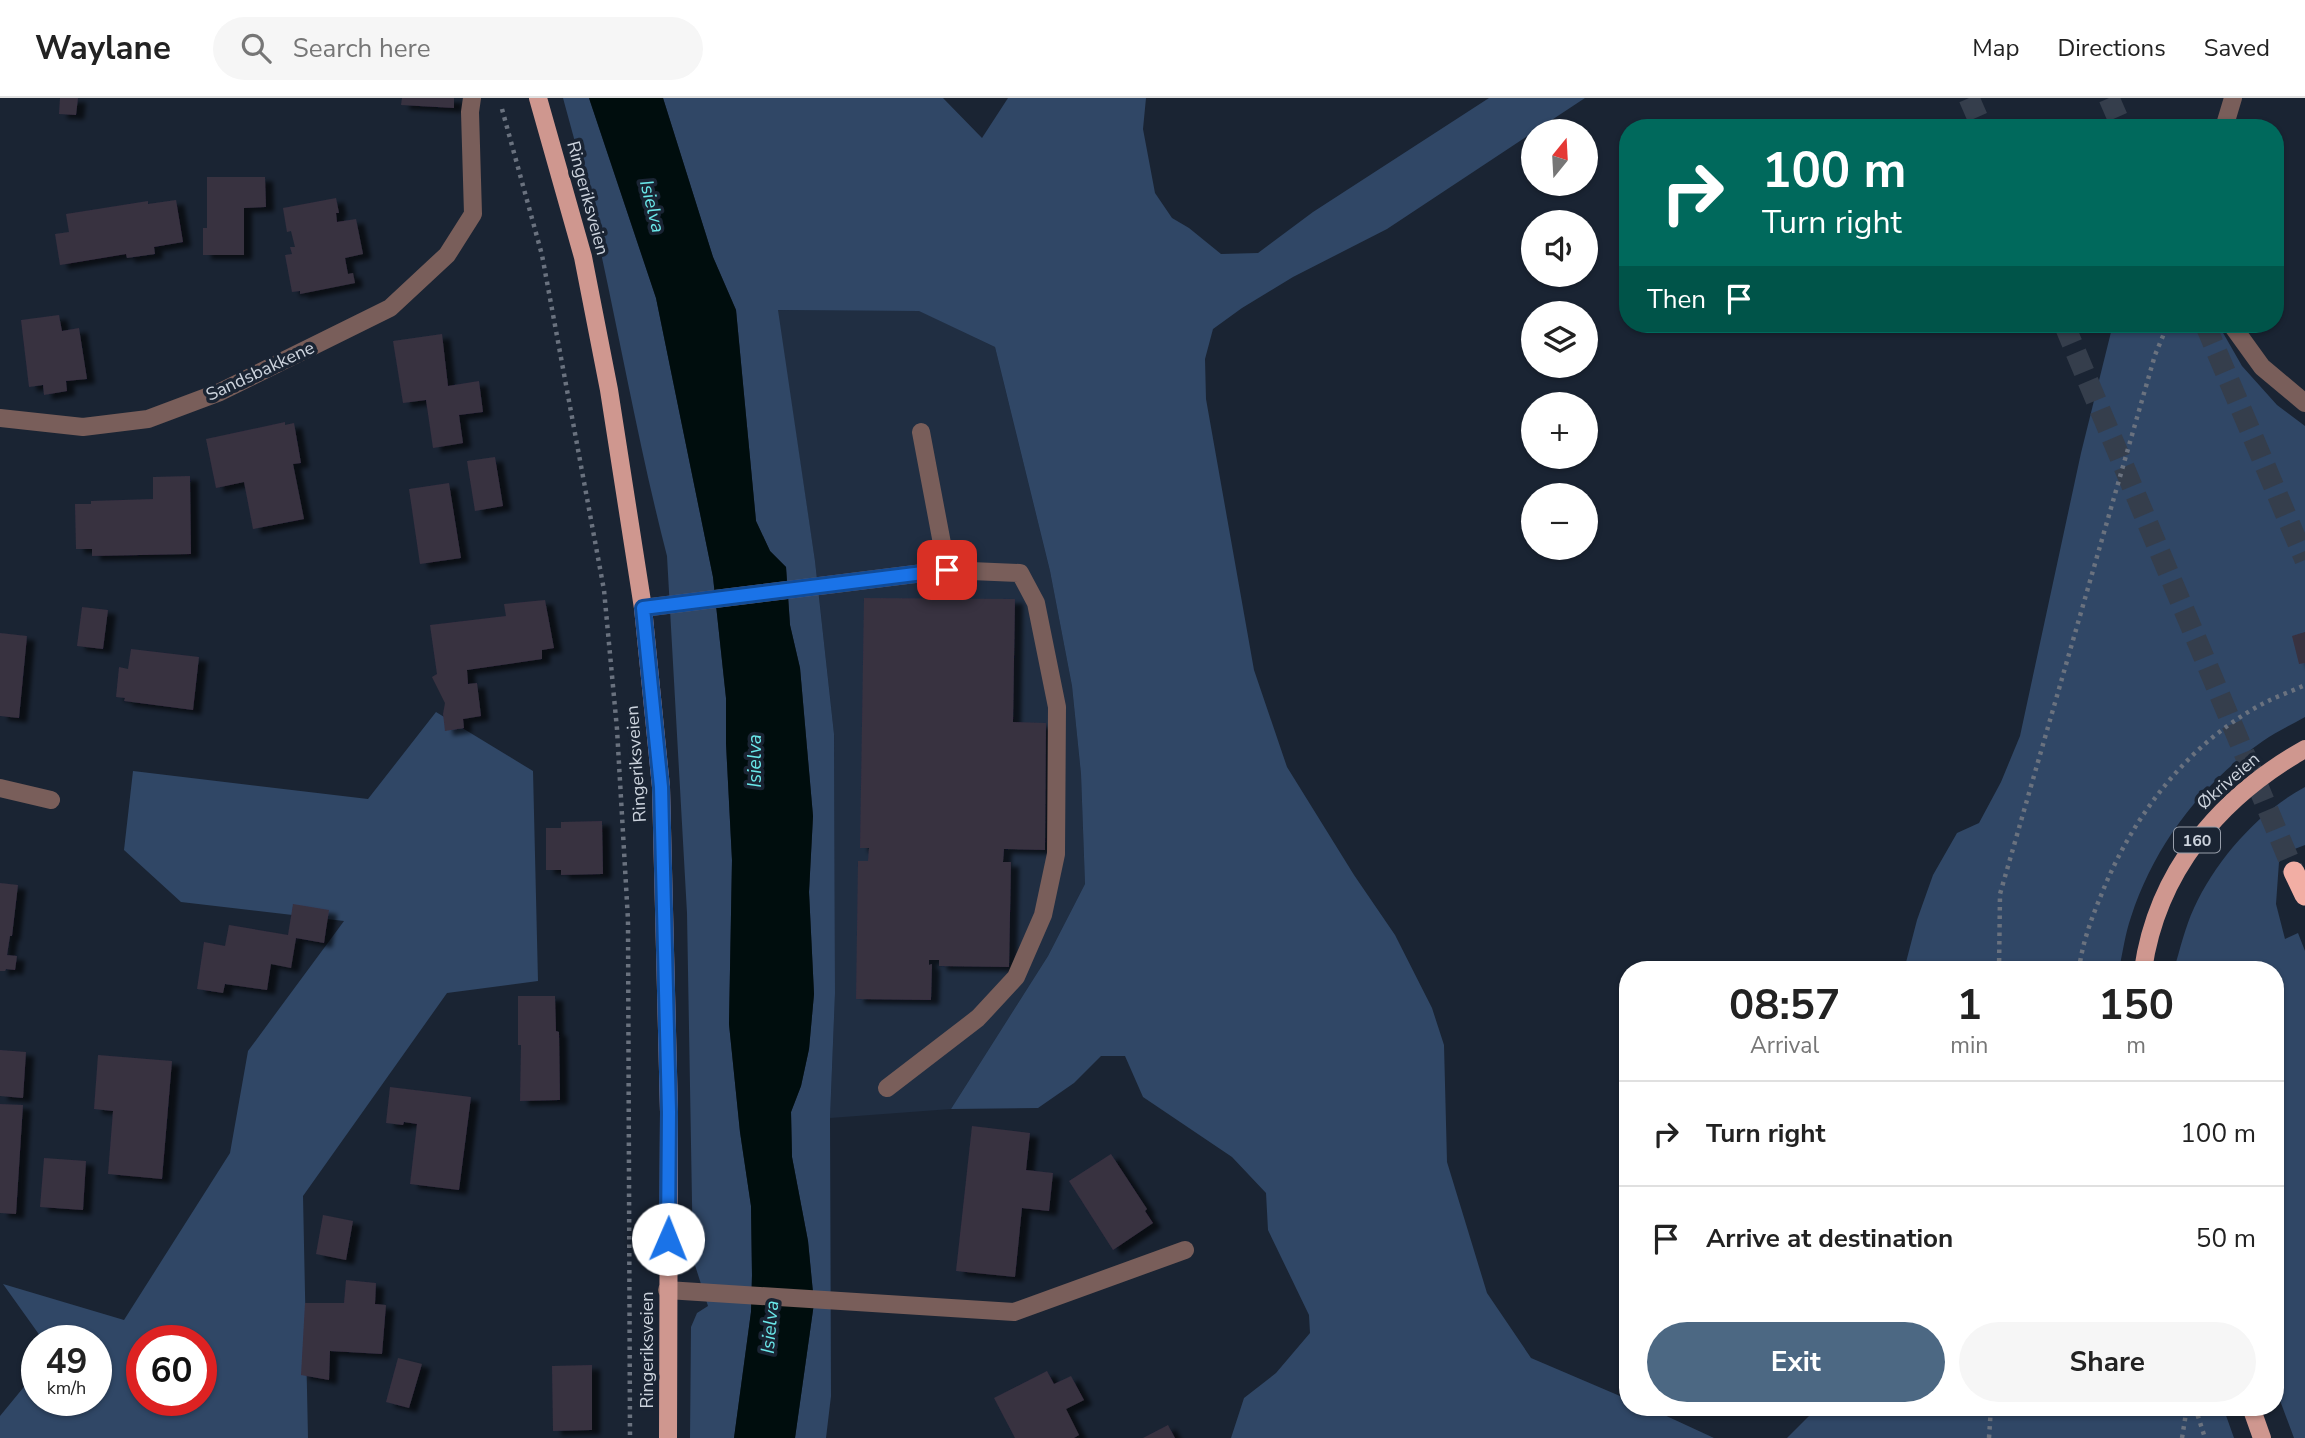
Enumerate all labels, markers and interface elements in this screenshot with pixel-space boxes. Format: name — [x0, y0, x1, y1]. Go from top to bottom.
search box — [213, 17, 703, 80]
text: Waylane — [35, 26, 171, 71]
icon: search — [237, 29, 275, 67]
text: Search here — [293, 31, 431, 66]
text: Map — [1972, 32, 2019, 64]
text: Directions — [2057, 32, 2166, 64]
text: Saved — [2204, 32, 2270, 64]
north arrow — [1521, 119, 1598, 196]
map controls — [1521, 119, 1598, 560]
text: 100 m — [1762, 137, 1906, 204]
street label: Ringeriksveien — [561, 138, 615, 258]
icon: right — [1647, 147, 1738, 238]
water label: Isielva — [633, 177, 671, 235]
text: Turn right — [1762, 201, 1902, 244]
button: sound — [1521, 210, 1598, 287]
icon: arrive — [1720, 280, 1758, 318]
text: Then — [1647, 282, 1706, 317]
button: layers — [1521, 301, 1598, 378]
street label: Sandsbakkene — [202, 335, 318, 407]
button: + — [1521, 392, 1598, 469]
button: − — [1521, 483, 1598, 560]
pin — [917, 540, 977, 600]
icon: arrive — [928, 551, 966, 589]
street label: Ringeriksveien — [620, 705, 652, 823]
water label: Isielva — [742, 734, 768, 788]
street label: Økriveien — [2191, 747, 2265, 815]
road number: 160 — [2174, 828, 2220, 852]
text: 08:57 — [1729, 977, 1840, 1034]
text: 1 — [1957, 977, 1982, 1034]
text: 150 — [2098, 977, 2174, 1034]
text: Arrival — [1750, 1030, 1819, 1061]
text: min — [1950, 1030, 1988, 1061]
text: m — [2126, 1030, 2146, 1061]
icon: right — [1647, 1115, 1685, 1153]
text: Turn right — [1706, 1116, 1825, 1151]
text: 100 m — [2180, 1116, 2256, 1151]
position arrow — [631, 1202, 705, 1276]
icon: arrive — [1647, 1220, 1685, 1258]
text: Arrive at destination — [1706, 1221, 1953, 1256]
text: 50 m — [2196, 1221, 2256, 1256]
street label: Ringeriksveien — [635, 1291, 659, 1409]
water label: Isielva — [755, 1299, 785, 1355]
button: Exit — [1647, 1322, 1945, 1402]
button: Share — [1959, 1322, 2256, 1402]
speed limit sign: 60 — [126, 1325, 217, 1416]
text: 49 — [45, 1338, 88, 1385]
text: km/h — [47, 1376, 86, 1400]

